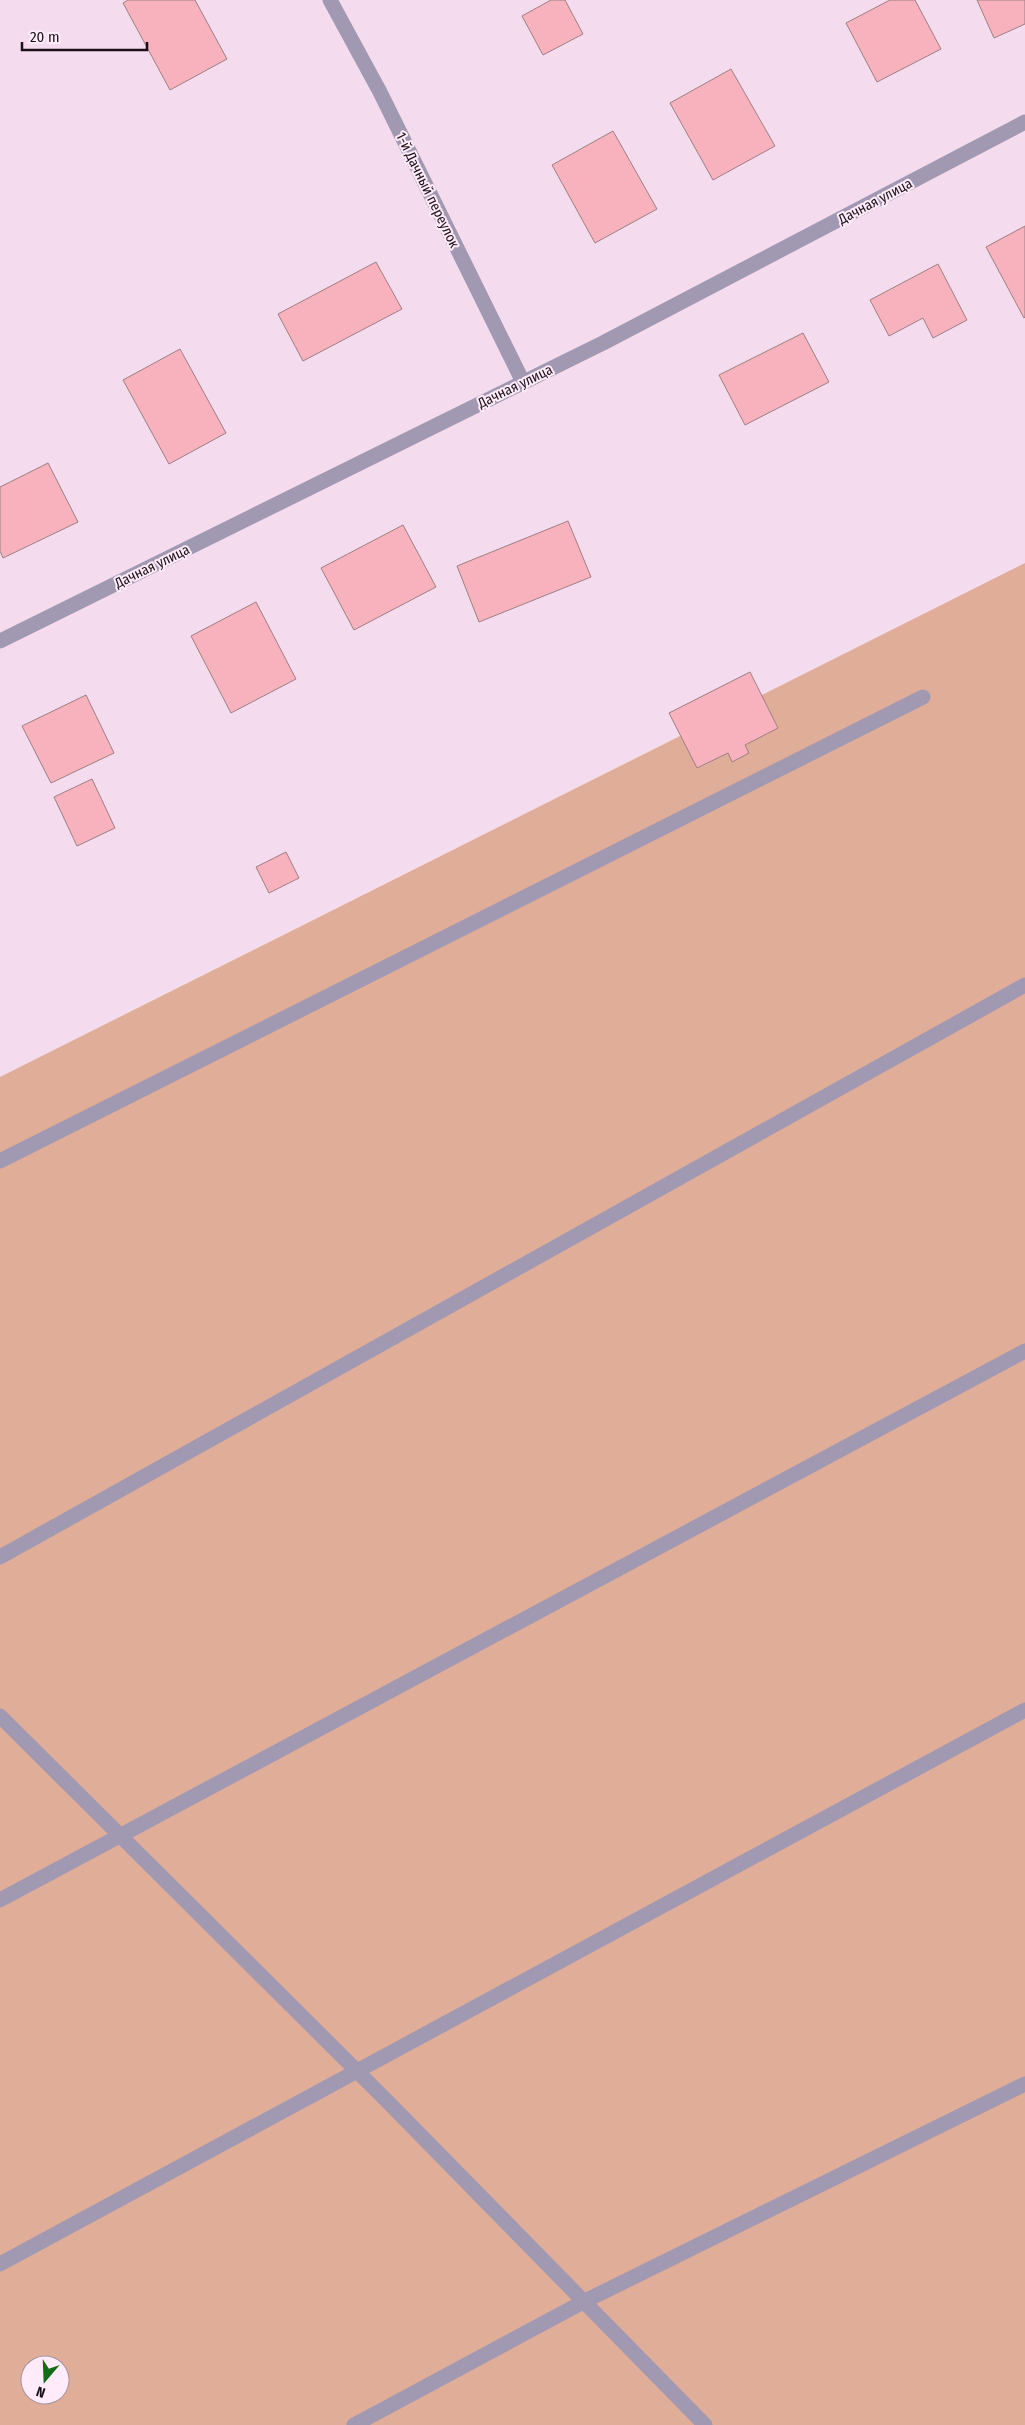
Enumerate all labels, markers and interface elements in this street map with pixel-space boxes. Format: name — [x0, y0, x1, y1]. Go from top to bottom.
scale bar — [22, 20, 148, 52]
text: 20 m — [30, 28, 60, 46]
street label: 1-й Дачный переулок — [392, 130, 463, 251]
street label: Дачная улица — [835, 175, 915, 228]
street label: Дачная улица — [474, 361, 556, 412]
street label: Дачная улица — [111, 541, 193, 592]
north arrow — [20, 2355, 70, 2405]
text: N — [34, 2382, 48, 2401]

